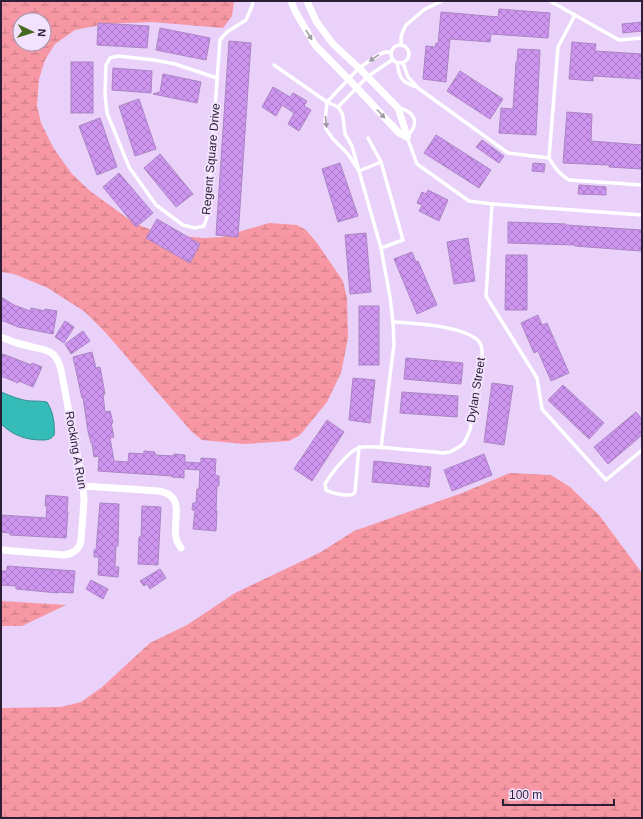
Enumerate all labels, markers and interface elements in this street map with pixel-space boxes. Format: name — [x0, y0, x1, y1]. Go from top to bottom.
north arrow — [12, 12, 52, 52]
text: N — [36, 28, 48, 37]
one-way arrow — [306, 29, 313, 41]
one-way arrow — [369, 54, 379, 62]
street label: Regent Square Drive — [199, 102, 223, 215]
one-way arrow — [377, 109, 386, 119]
one-way arrow — [322, 116, 329, 129]
street label: Dylan Street — [464, 356, 488, 424]
street label: Rocking A Run — [62, 410, 90, 490]
scale bar — [503, 781, 614, 807]
text: 100 m — [509, 788, 542, 802]

